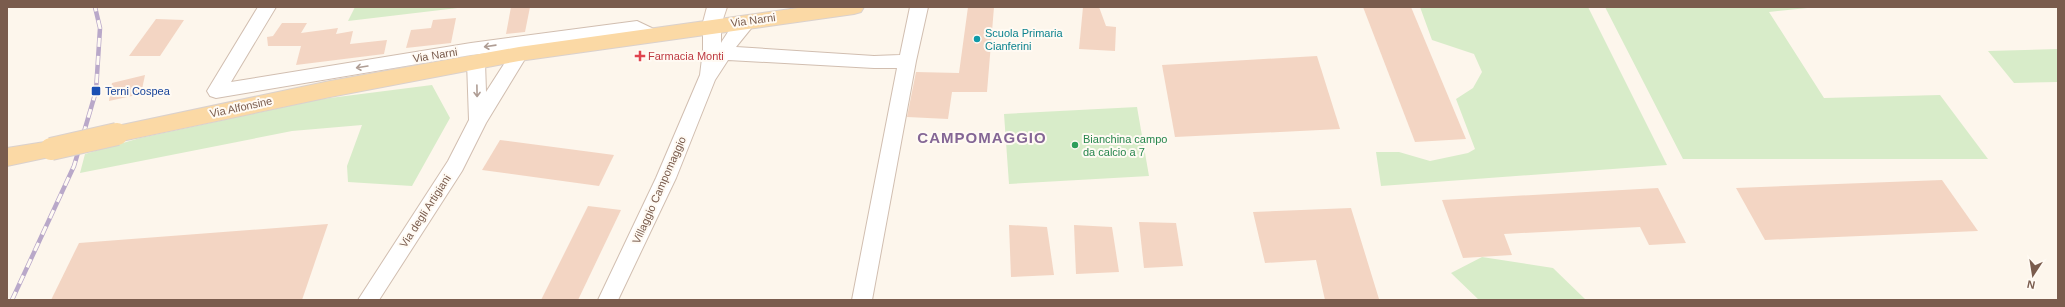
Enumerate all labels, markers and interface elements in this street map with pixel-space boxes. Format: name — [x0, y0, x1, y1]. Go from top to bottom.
street label: Via Narni — [730, 11, 776, 29]
place label: Scuola Primaria Cianferini — [985, 27, 1064, 52]
marker: Scuola Primaria Cianferini — [972, 34, 982, 44]
one-way arrow — [484, 42, 497, 50]
street label: Via Narni — [412, 46, 458, 64]
place label: Farmacia Monti — [648, 50, 724, 62]
marker: Farmacia Monti — [635, 51, 645, 61]
one-way arrow — [356, 63, 369, 71]
one-way arrow — [473, 84, 481, 97]
marker: Terni Cospea — [90, 85, 102, 97]
place label: Terni Cospea — [105, 85, 171, 97]
street label: Via Alfonsine — [209, 95, 273, 119]
district label: CAMPOMAGGIO — [917, 129, 1047, 146]
place label: Bianchina campo da calcio a 7 — [1083, 133, 1167, 158]
street label: Villaggio Campomaggio — [630, 135, 688, 245]
marker: Bianchina campo da calcio a 7 — [1070, 140, 1080, 150]
street label: Via degli Artigiani — [397, 172, 453, 250]
north arrow — [2013, 255, 2053, 295]
text: N — [2026, 278, 2036, 291]

